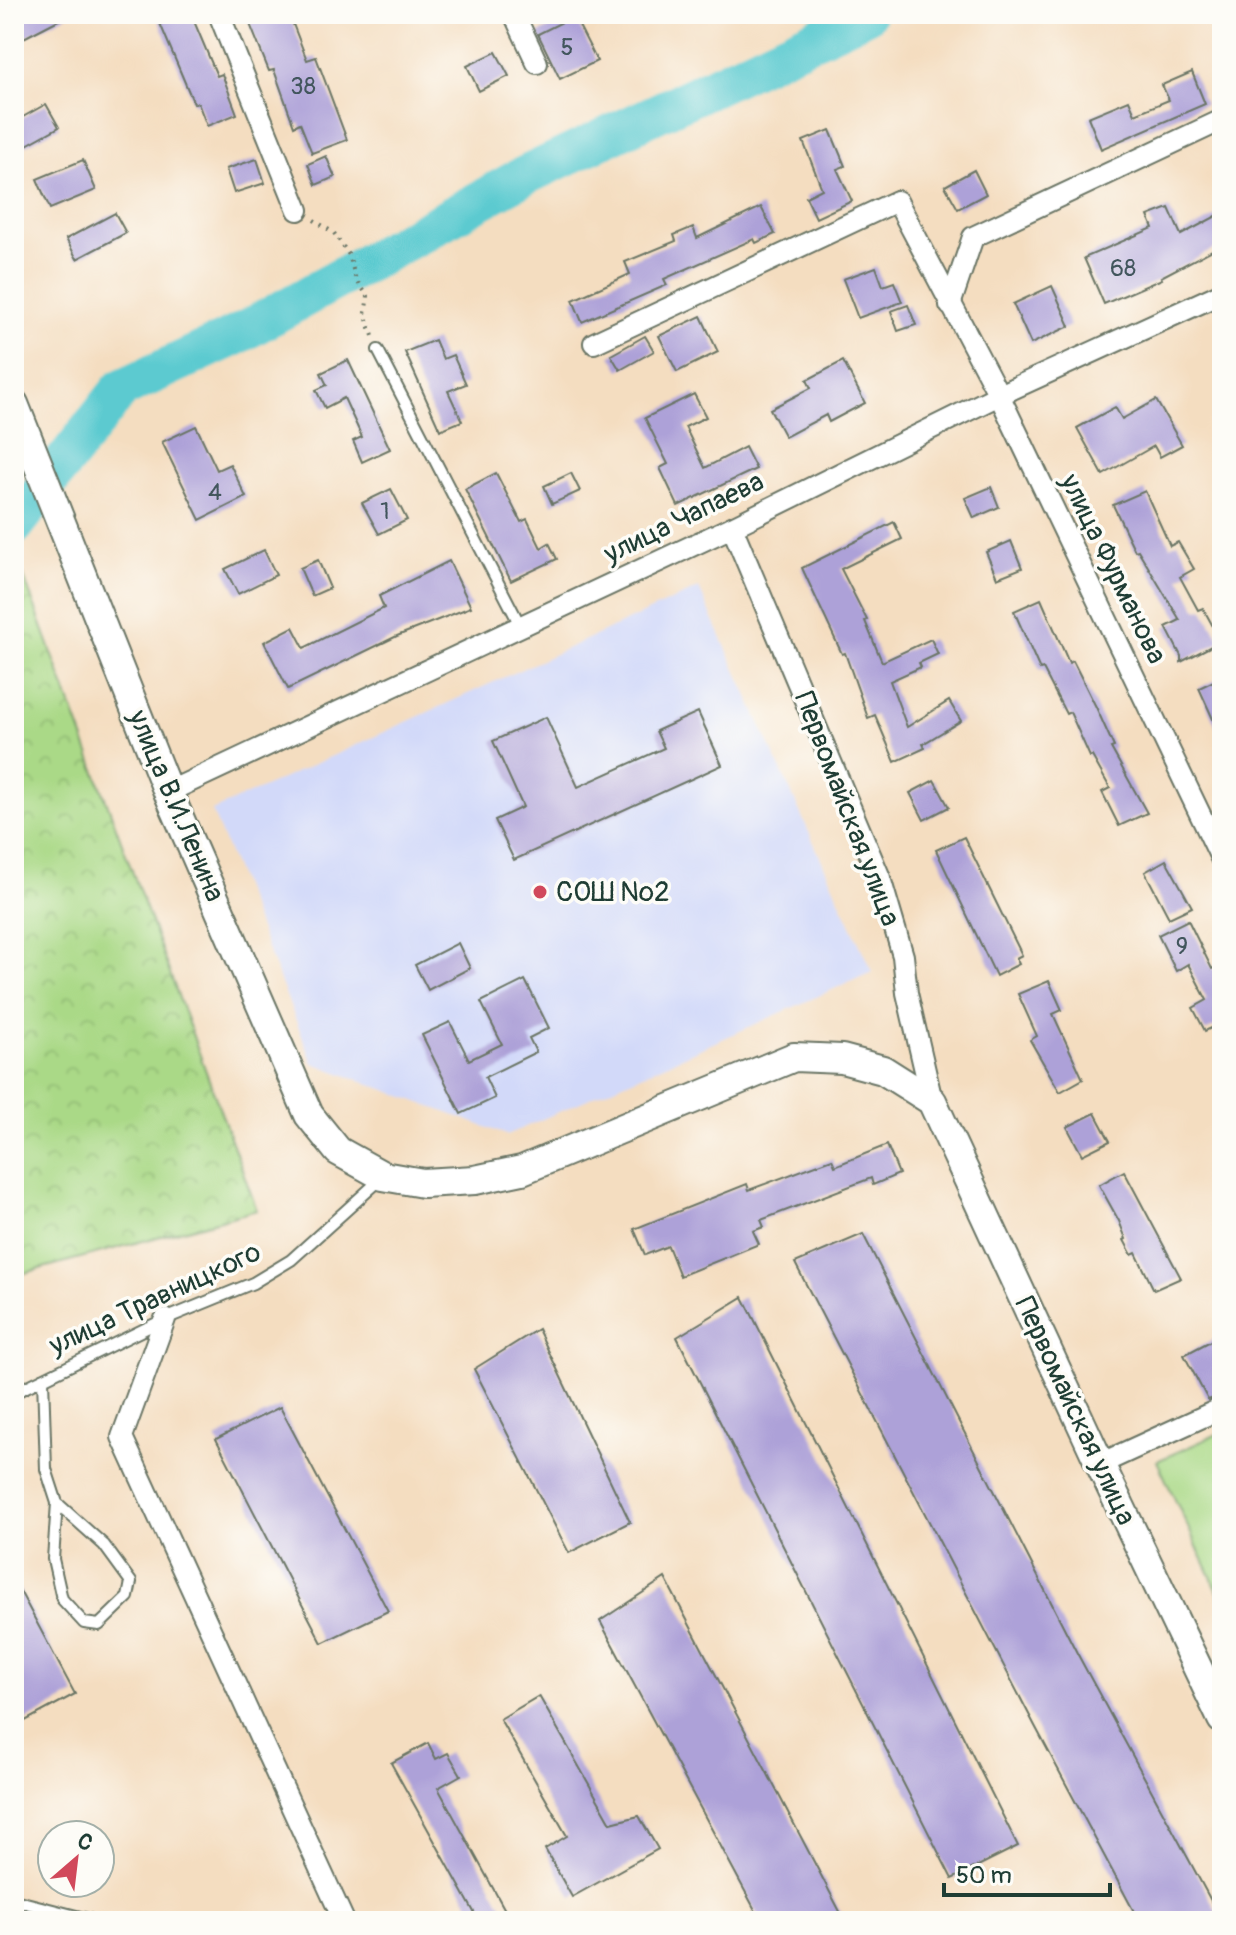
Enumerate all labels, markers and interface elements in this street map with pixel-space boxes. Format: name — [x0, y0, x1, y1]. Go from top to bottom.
house number: 5 — [560, 33, 574, 62]
house number: 38 — [290, 72, 316, 101]
house number: 68 — [1110, 254, 1136, 283]
street label: улица Чапаева — [597, 464, 770, 572]
street label: улица Фурманова — [1051, 467, 1174, 670]
house number: 4 — [208, 478, 222, 507]
house number: 1 — [380, 497, 390, 526]
street label: Первомайская улица — [786, 687, 908, 931]
street label: улица В.И.Ленина — [119, 704, 232, 907]
place label: СОШ №2 — [556, 875, 670, 910]
marker: СОШ №2 — [531, 883, 549, 901]
house number: 9 — [1176, 932, 1188, 961]
street label: улица Травницкого — [43, 1235, 266, 1364]
street label: Первомайская улица — [1007, 1291, 1143, 1531]
north arrow — [36, 1819, 116, 1899]
text: С — [72, 1827, 98, 1858]
scale bar — [944, 1847, 1110, 1897]
text: 50 m — [956, 1861, 1012, 1890]

